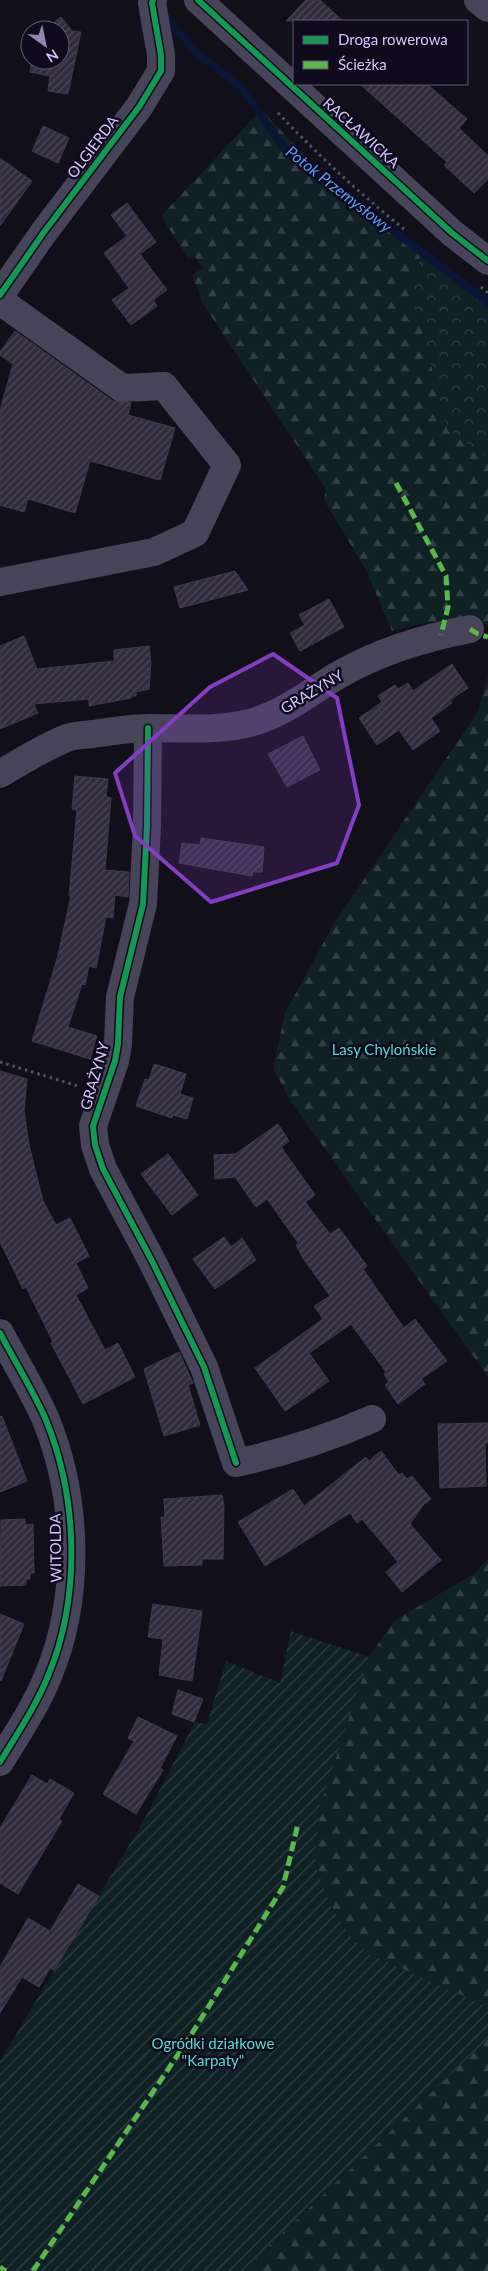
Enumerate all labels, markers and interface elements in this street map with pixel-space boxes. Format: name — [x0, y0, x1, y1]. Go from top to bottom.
north arrow — [20, 20, 70, 70]
legend — [293, 20, 468, 85]
text: Droga rowerowa — [338, 30, 448, 48]
text: N — [43, 46, 62, 66]
text: Ścieżka — [338, 55, 387, 73]
street label: RACŁAWICKA — [320, 93, 404, 172]
street label: OLGIERDA — [63, 111, 122, 181]
water label: Potok Przemysłowy — [283, 141, 396, 236]
street label: GRAŻYNY — [277, 665, 347, 717]
street label: GRAŻYNY — [76, 1039, 112, 1112]
park label: Lasy Chylońskie — [332, 1040, 436, 1058]
street label: WITOLDA — [45, 1512, 65, 1583]
park label: Ogródki działkowe "Karpaty" — [152, 2034, 274, 2069]

